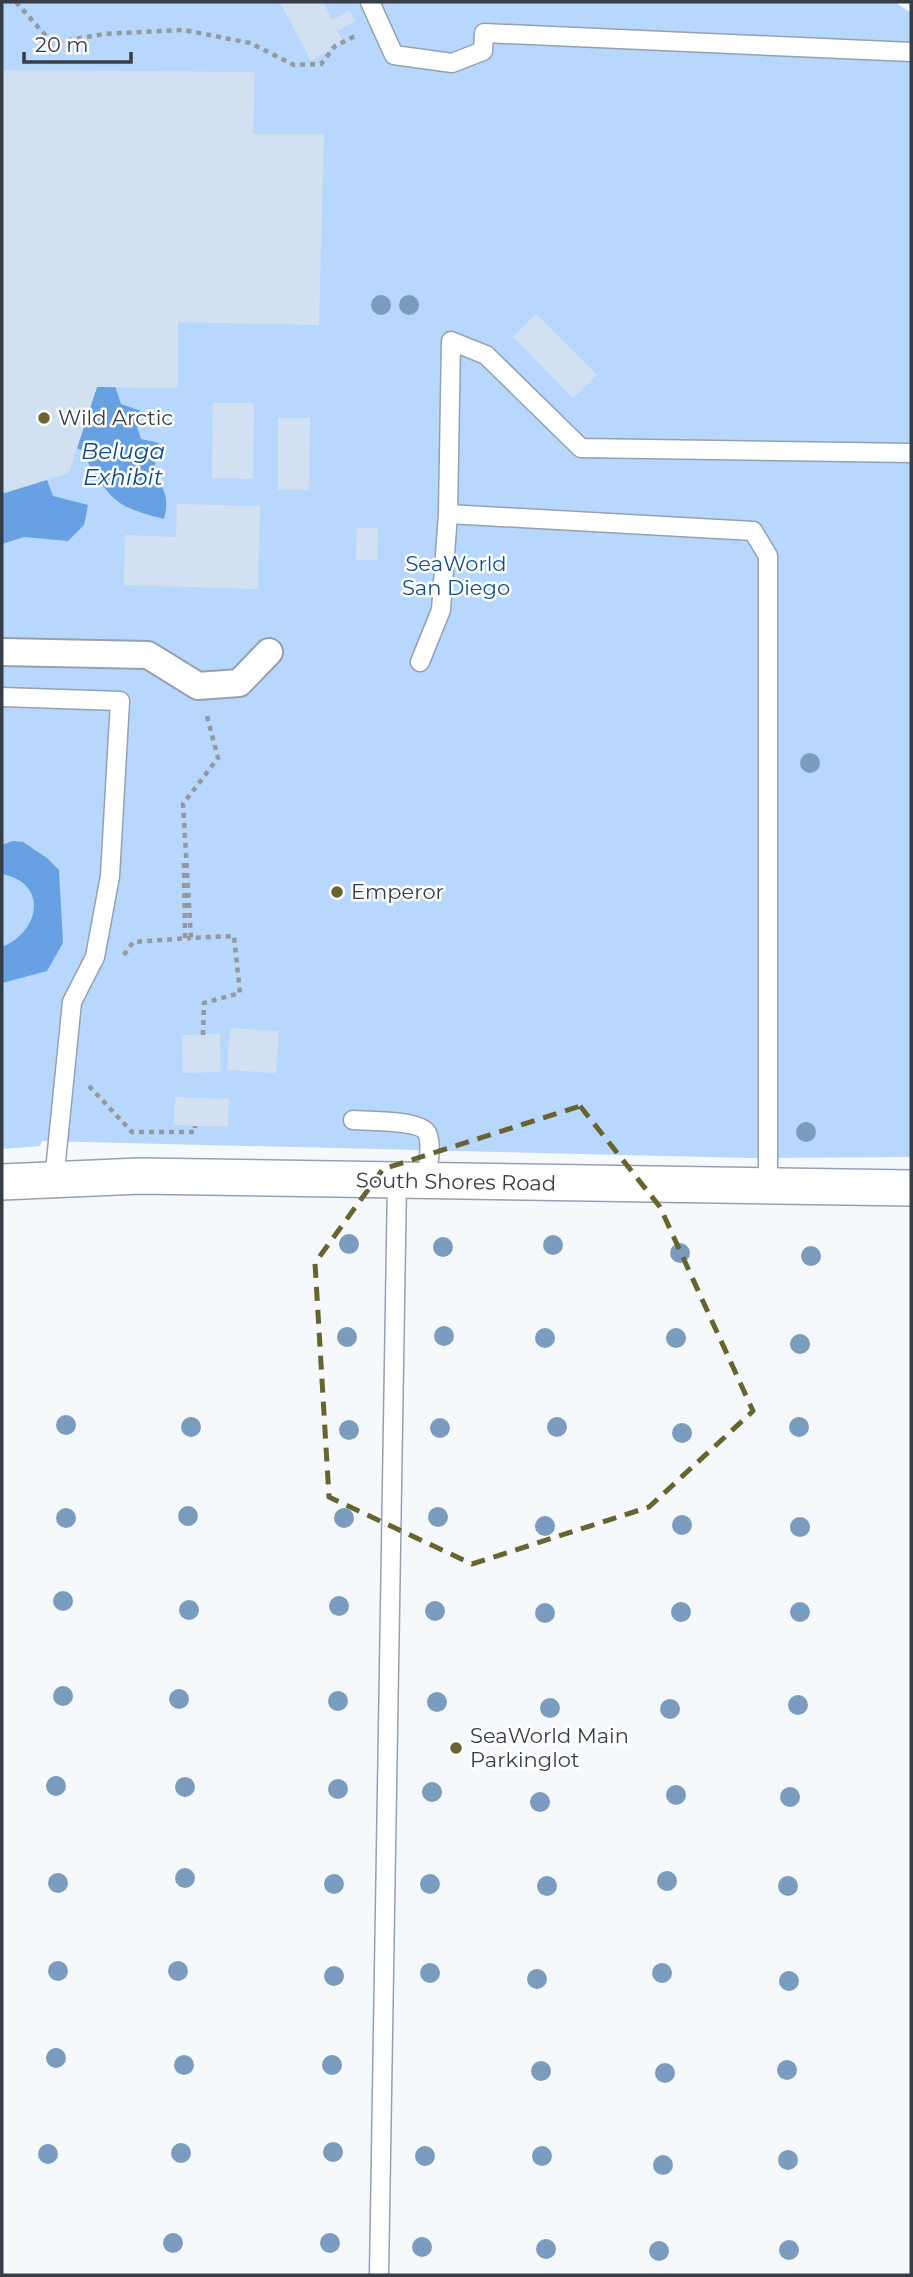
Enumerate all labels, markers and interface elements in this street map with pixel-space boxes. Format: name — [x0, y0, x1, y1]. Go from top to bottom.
scale bar — [24, 21, 131, 65]
text: 20 m — [35, 32, 89, 57]
place label: Wild Arctic — [58, 405, 173, 430]
marker: Wild Arctic — [36, 410, 52, 426]
water label: Beluga Exhibit — [81, 437, 165, 491]
park label: SeaWorld San Diego — [402, 551, 510, 600]
place label: Emperor — [351, 879, 444, 904]
marker: Emperor — [329, 884, 345, 900]
street label: South Shores Road — [356, 1167, 556, 1196]
place label: SeaWorld Main Parkinglot — [470, 1723, 629, 1772]
marker: SeaWorld Main Parkinglot — [448, 1740, 464, 1756]

